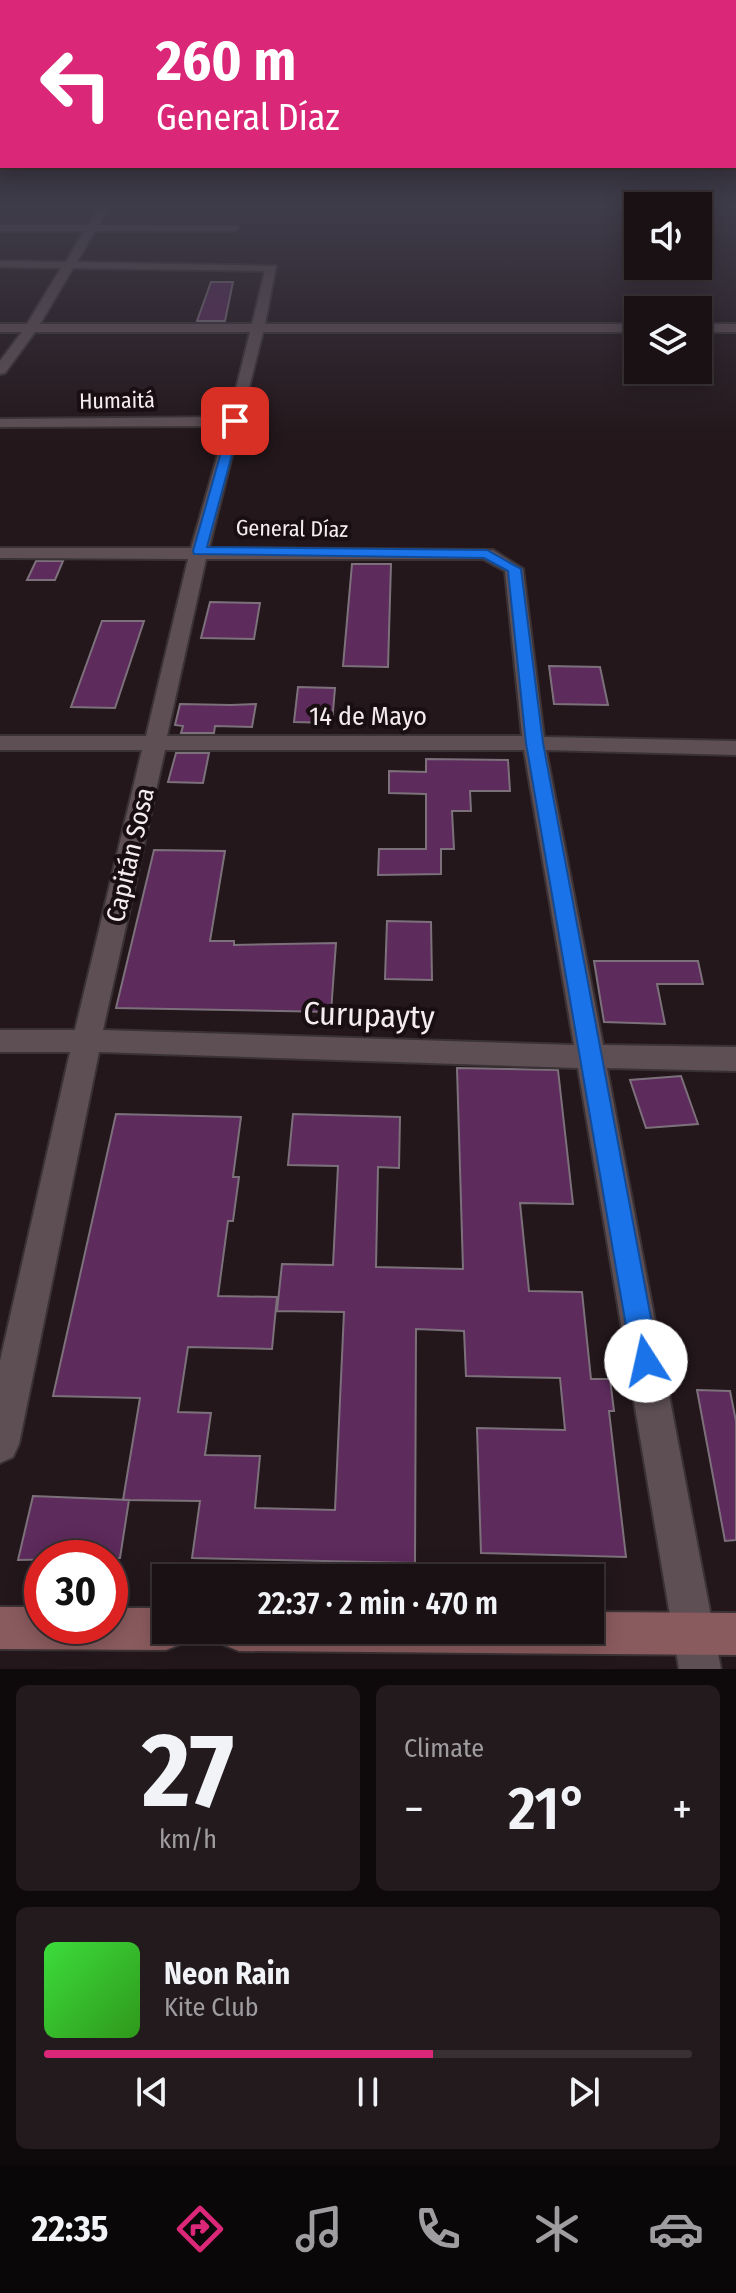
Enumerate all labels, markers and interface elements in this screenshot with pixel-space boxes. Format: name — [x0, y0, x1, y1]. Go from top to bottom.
text: 260 m — [156, 28, 296, 95]
icon: left — [24, 32, 128, 136]
text: General Díaz — [156, 96, 340, 140]
map controls — [624, 192, 712, 384]
button: sound — [624, 192, 712, 280]
button: layers — [624, 296, 712, 384]
street label: Humaitá — [79, 386, 155, 415]
pin — [201, 387, 269, 455]
icon: arrive — [213, 399, 257, 443]
street label: General Díaz — [236, 514, 349, 543]
street label: 14 de Mayo — [309, 701, 427, 732]
street label: Capitán Sosa — [100, 785, 161, 925]
street label: Curupayty — [303, 994, 436, 1036]
position arrow — [604, 1319, 688, 1403]
speed limit sign: 30 — [24, 1540, 128, 1644]
text: 22:37 · 2 min · 470 m — [258, 1586, 498, 1622]
text: 27 — [142, 1709, 234, 1834]
text: Climate — [404, 1733, 484, 1764]
text: 21° — [508, 1773, 588, 1845]
text: − — [404, 1783, 424, 1836]
text: + — [672, 1783, 692, 1836]
text: km/h — [159, 1824, 217, 1855]
text: Neon Rain — [164, 1956, 290, 1992]
text: Kite Club — [164, 1992, 259, 2023]
icon: previous — [130, 2070, 174, 2114]
icon: pause — [346, 2070, 390, 2114]
icon: next — [562, 2070, 606, 2114]
icon: directions — [172, 2201, 228, 2257]
icon: music — [291, 2201, 347, 2257]
icon: phone — [410, 2201, 466, 2257]
icon: climate — [529, 2201, 585, 2257]
icon: car — [648, 2201, 704, 2257]
text: 22:35 — [32, 2207, 108, 2251]

